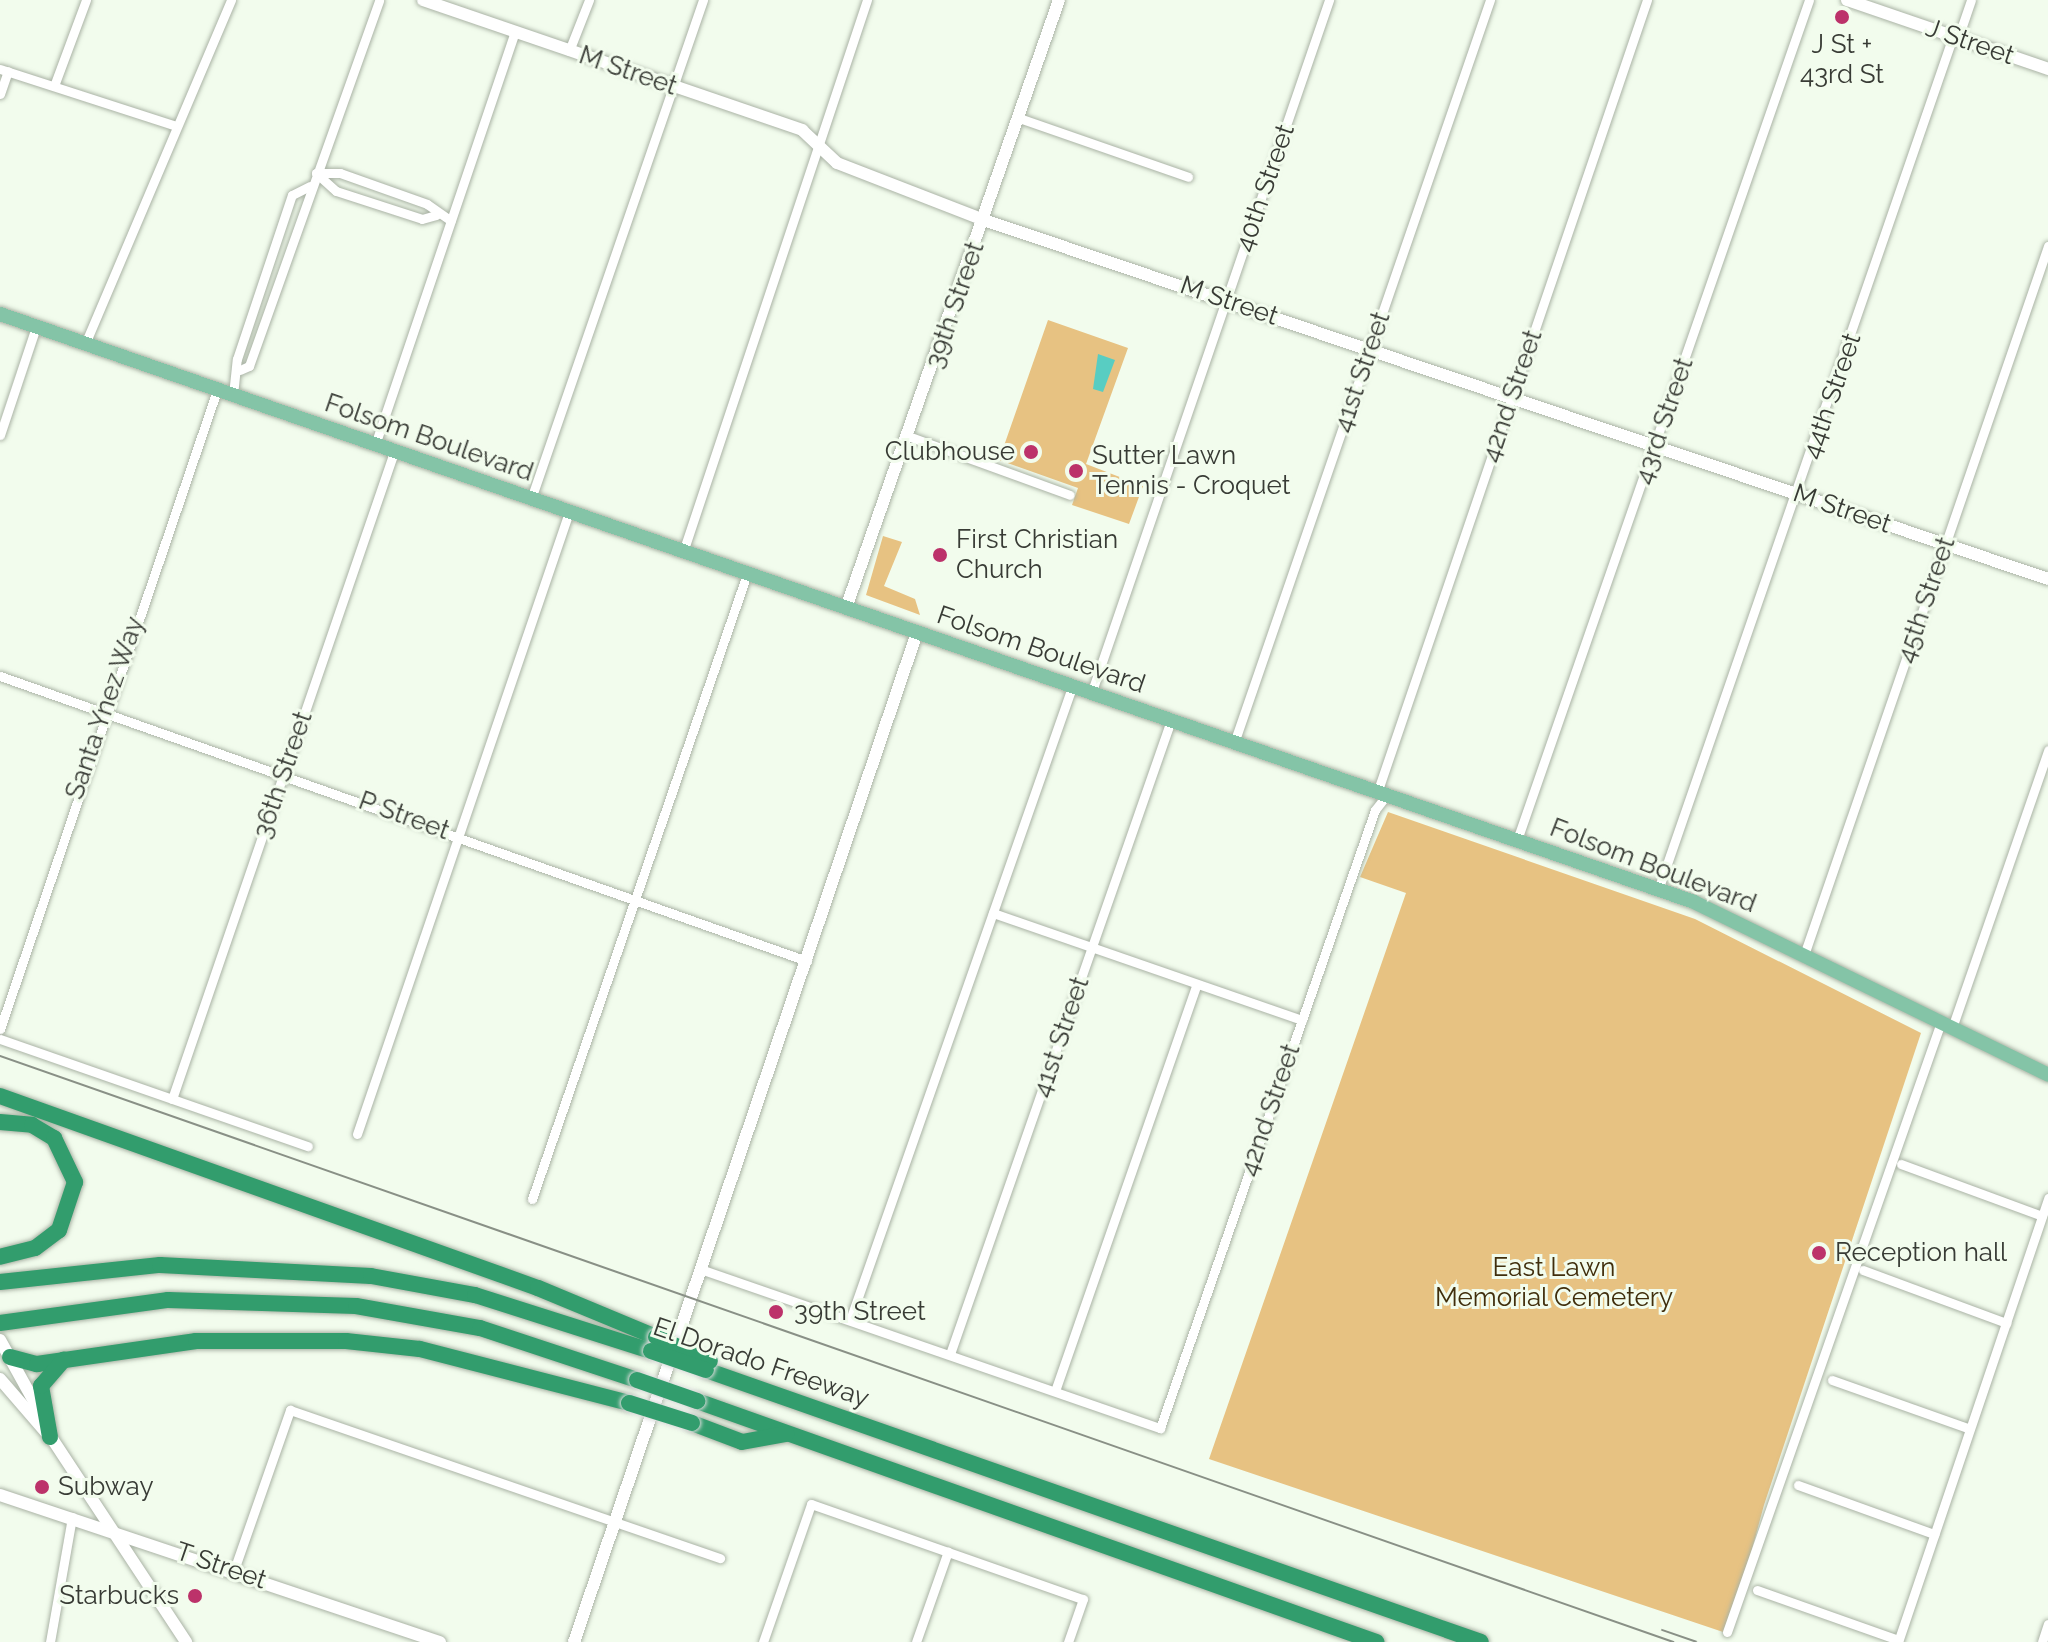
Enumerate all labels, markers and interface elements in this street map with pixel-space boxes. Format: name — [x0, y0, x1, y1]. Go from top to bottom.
marker: J St + 43rd St — [1833, 8, 1851, 26]
street label: J Street — [1922, 12, 2018, 72]
place label: J St + 43rd St — [1800, 29, 1884, 90]
street label: M Street — [575, 40, 681, 102]
street label: 40th Street — [1229, 120, 1301, 256]
street label: 39th Street — [919, 238, 991, 372]
street label: M Street — [1176, 270, 1282, 332]
street label: 41st Street — [1327, 308, 1397, 436]
street label: 42nd Street — [1475, 326, 1549, 466]
street label: 44th Street — [1796, 329, 1868, 463]
street label: 43rd Street — [1628, 354, 1700, 488]
street label: Folsom Boulevard — [321, 388, 537, 488]
place label: Clubhouse — [885, 436, 1015, 468]
place label: Sutter Lawn Tennis - Croquet — [1092, 440, 1290, 502]
marker: Clubhouse — [1022, 443, 1040, 461]
marker: Sutter Lawn Tennis - Croquet — [1067, 462, 1085, 480]
street label: M Street — [1789, 478, 1895, 540]
place label: First Christian Church — [956, 524, 1118, 586]
street label: 45th Street — [1890, 533, 1962, 667]
marker: First Christian Church — [931, 546, 949, 564]
street label: Folsom Boulevard — [933, 600, 1149, 700]
street label: Santa Ynez Way — [59, 612, 151, 804]
street label: 36th Street — [247, 707, 319, 843]
street label: P Street — [354, 785, 454, 847]
street label: Folsom Boulevard — [1545, 812, 1761, 920]
street label: 41st Street — [1026, 973, 1096, 1101]
street label: 42nd Street — [1233, 1040, 1307, 1180]
place label: Reception hall — [1835, 1237, 2007, 1269]
marker: Reception hall — [1810, 1244, 1828, 1262]
park label: East Lawn Memorial Cemetery — [1435, 1252, 1673, 1314]
place label: 39th Street — [794, 1296, 926, 1328]
marker: 39th Street — [765, 1301, 787, 1323]
street label: El Dorado Freeway — [649, 1311, 873, 1415]
place label: Subway — [58, 1471, 153, 1503]
marker: Subway — [33, 1478, 51, 1496]
street label: T Street — [171, 1536, 271, 1596]
place label: Starbucks — [59, 1580, 179, 1612]
marker: Starbucks — [186, 1587, 204, 1605]

